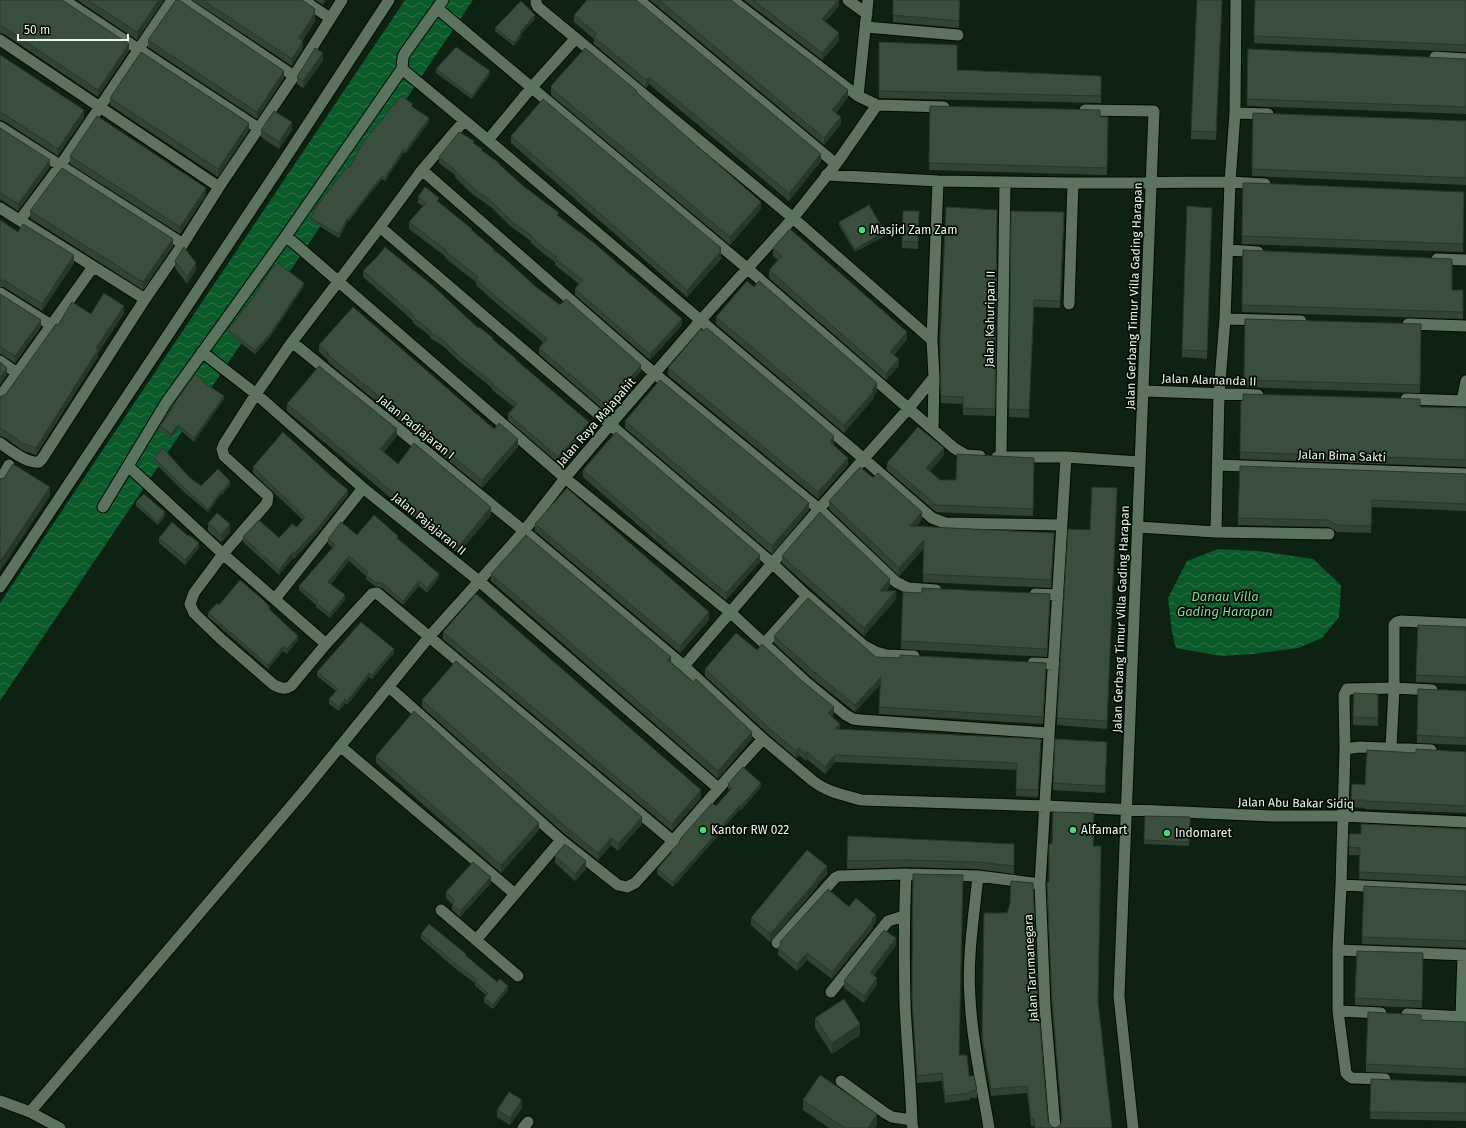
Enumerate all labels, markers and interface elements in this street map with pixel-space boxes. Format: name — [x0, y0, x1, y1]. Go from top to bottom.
scale bar — [18, 16, 128, 42]
text: 50 m — [24, 23, 50, 37]
street label: Jalan Gerbang Timur Villa Gading Harapan — [1123, 182, 1145, 410]
place label: Masjid Zam Zam — [870, 223, 957, 237]
marker: Masjid Zam Zam — [857, 225, 867, 235]
street label: Jalan Kahuripan II — [982, 271, 998, 367]
street label: Jalan Alamanda II — [1161, 371, 1257, 389]
street label: Jalan Raya Majapahit — [554, 374, 639, 469]
street label: Jalan Padjajaran I — [375, 392, 457, 462]
street label: Jalan Bima Sakti — [1298, 447, 1386, 465]
street label: Jalan Pajajaran II — [389, 490, 469, 558]
street label: Jalan Gerbang Timur Villa Gading Harapan — [1110, 505, 1132, 733]
water label: Danau Villa Gading Harapan — [1177, 589, 1273, 619]
street label: Jalan Abu Bakar Sidiq — [1238, 795, 1354, 811]
place label: Kantor RW 022 — [711, 823, 789, 837]
place label: Alfamart — [1081, 823, 1128, 837]
marker: Kantor RW 022 — [698, 825, 708, 835]
marker: Alfamart — [1068, 825, 1078, 835]
place label: Indomaret — [1175, 826, 1232, 840]
marker: Indomaret — [1162, 828, 1172, 838]
street label: Jalan Tarumanegara — [1021, 914, 1041, 1022]

